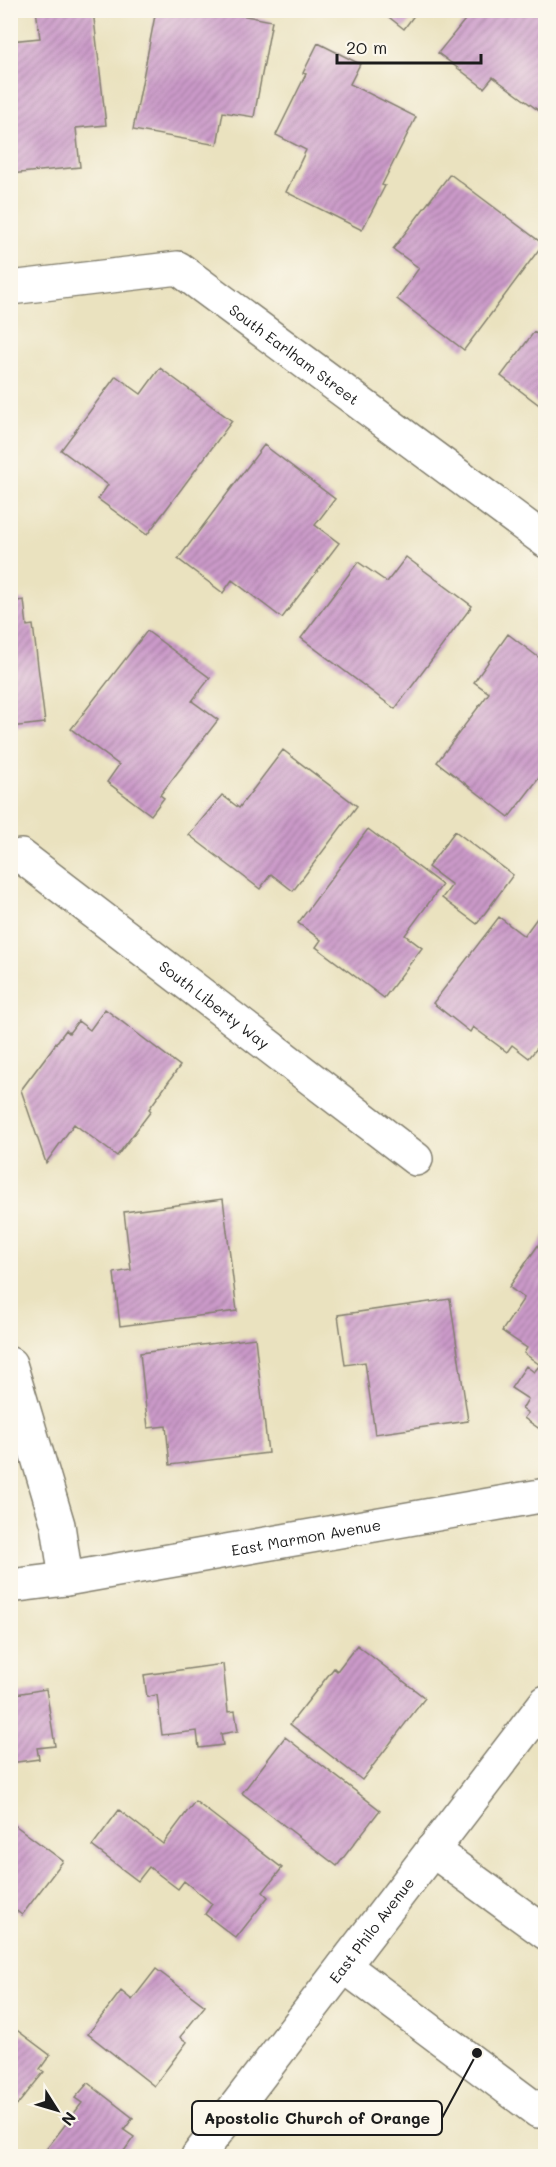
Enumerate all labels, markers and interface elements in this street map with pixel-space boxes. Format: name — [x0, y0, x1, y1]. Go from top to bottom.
scale bar — [337, 27, 481, 65]
text: 20 m — [346, 35, 387, 59]
street label: South Earlham Street — [225, 299, 363, 409]
street label: South Liberty Way — [155, 956, 274, 1053]
street label: East Marmon Avenue — [230, 1514, 382, 1560]
street label: East Philo Avenue — [324, 1873, 418, 1987]
north arrow — [27, 2080, 87, 2140]
callout: Apostolic Church of Orange — [192, 2101, 442, 2135]
text: Apostolic Church of Orange — [204, 2107, 430, 2128]
text: N — [57, 2108, 81, 2131]

